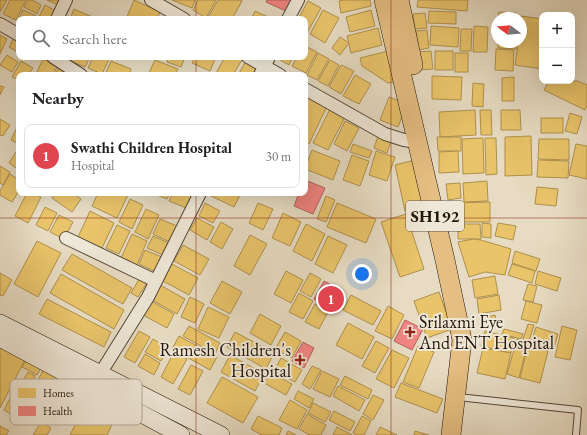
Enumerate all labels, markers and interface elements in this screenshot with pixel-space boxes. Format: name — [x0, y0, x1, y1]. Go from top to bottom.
north arrow — [491, 12, 527, 48]
map controls — [539, 12, 575, 84]
button: + — [539, 12, 575, 48]
search box — [16, 16, 308, 60]
icon: search — [30, 27, 52, 49]
text: Search here — [62, 29, 127, 48]
button: − — [539, 48, 575, 84]
text: Nearby — [32, 87, 84, 109]
text: Swathi Children Hospital — [71, 138, 232, 157]
text: 1 — [43, 148, 49, 165]
text: 30 m — [266, 148, 291, 165]
text: Hospital — [71, 157, 115, 174]
road number: SH192 — [406, 201, 464, 231]
your location — [352, 264, 372, 284]
pin: 1 — [318, 284, 344, 314]
place label: Srilaxmi Eye And ENT Hospital — [418, 310, 554, 354]
marker: Srilaxmi Eye And ENT Hospital — [404, 326, 416, 338]
place label: Ramesh Children's Hospital — [159, 338, 291, 382]
marker: Ramesh Children's Hospital — [294, 354, 306, 366]
legend — [10, 379, 142, 425]
text: Homes — [43, 386, 74, 400]
text: Health — [43, 404, 73, 418]

